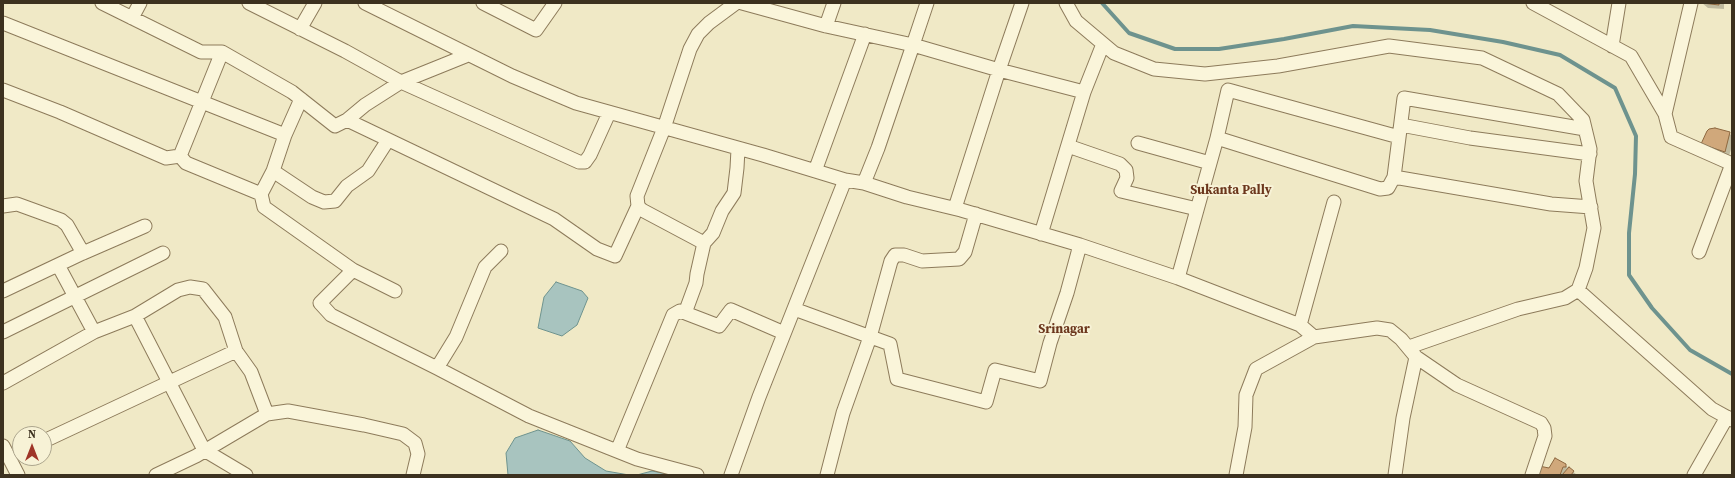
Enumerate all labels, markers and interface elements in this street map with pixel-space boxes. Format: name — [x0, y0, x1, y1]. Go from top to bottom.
district label: Sukanta Pally — [1190, 183, 1272, 199]
district label: Srinagar — [1038, 322, 1090, 338]
north arrow — [12, 426, 52, 466]
text: N — [28, 427, 36, 442]

